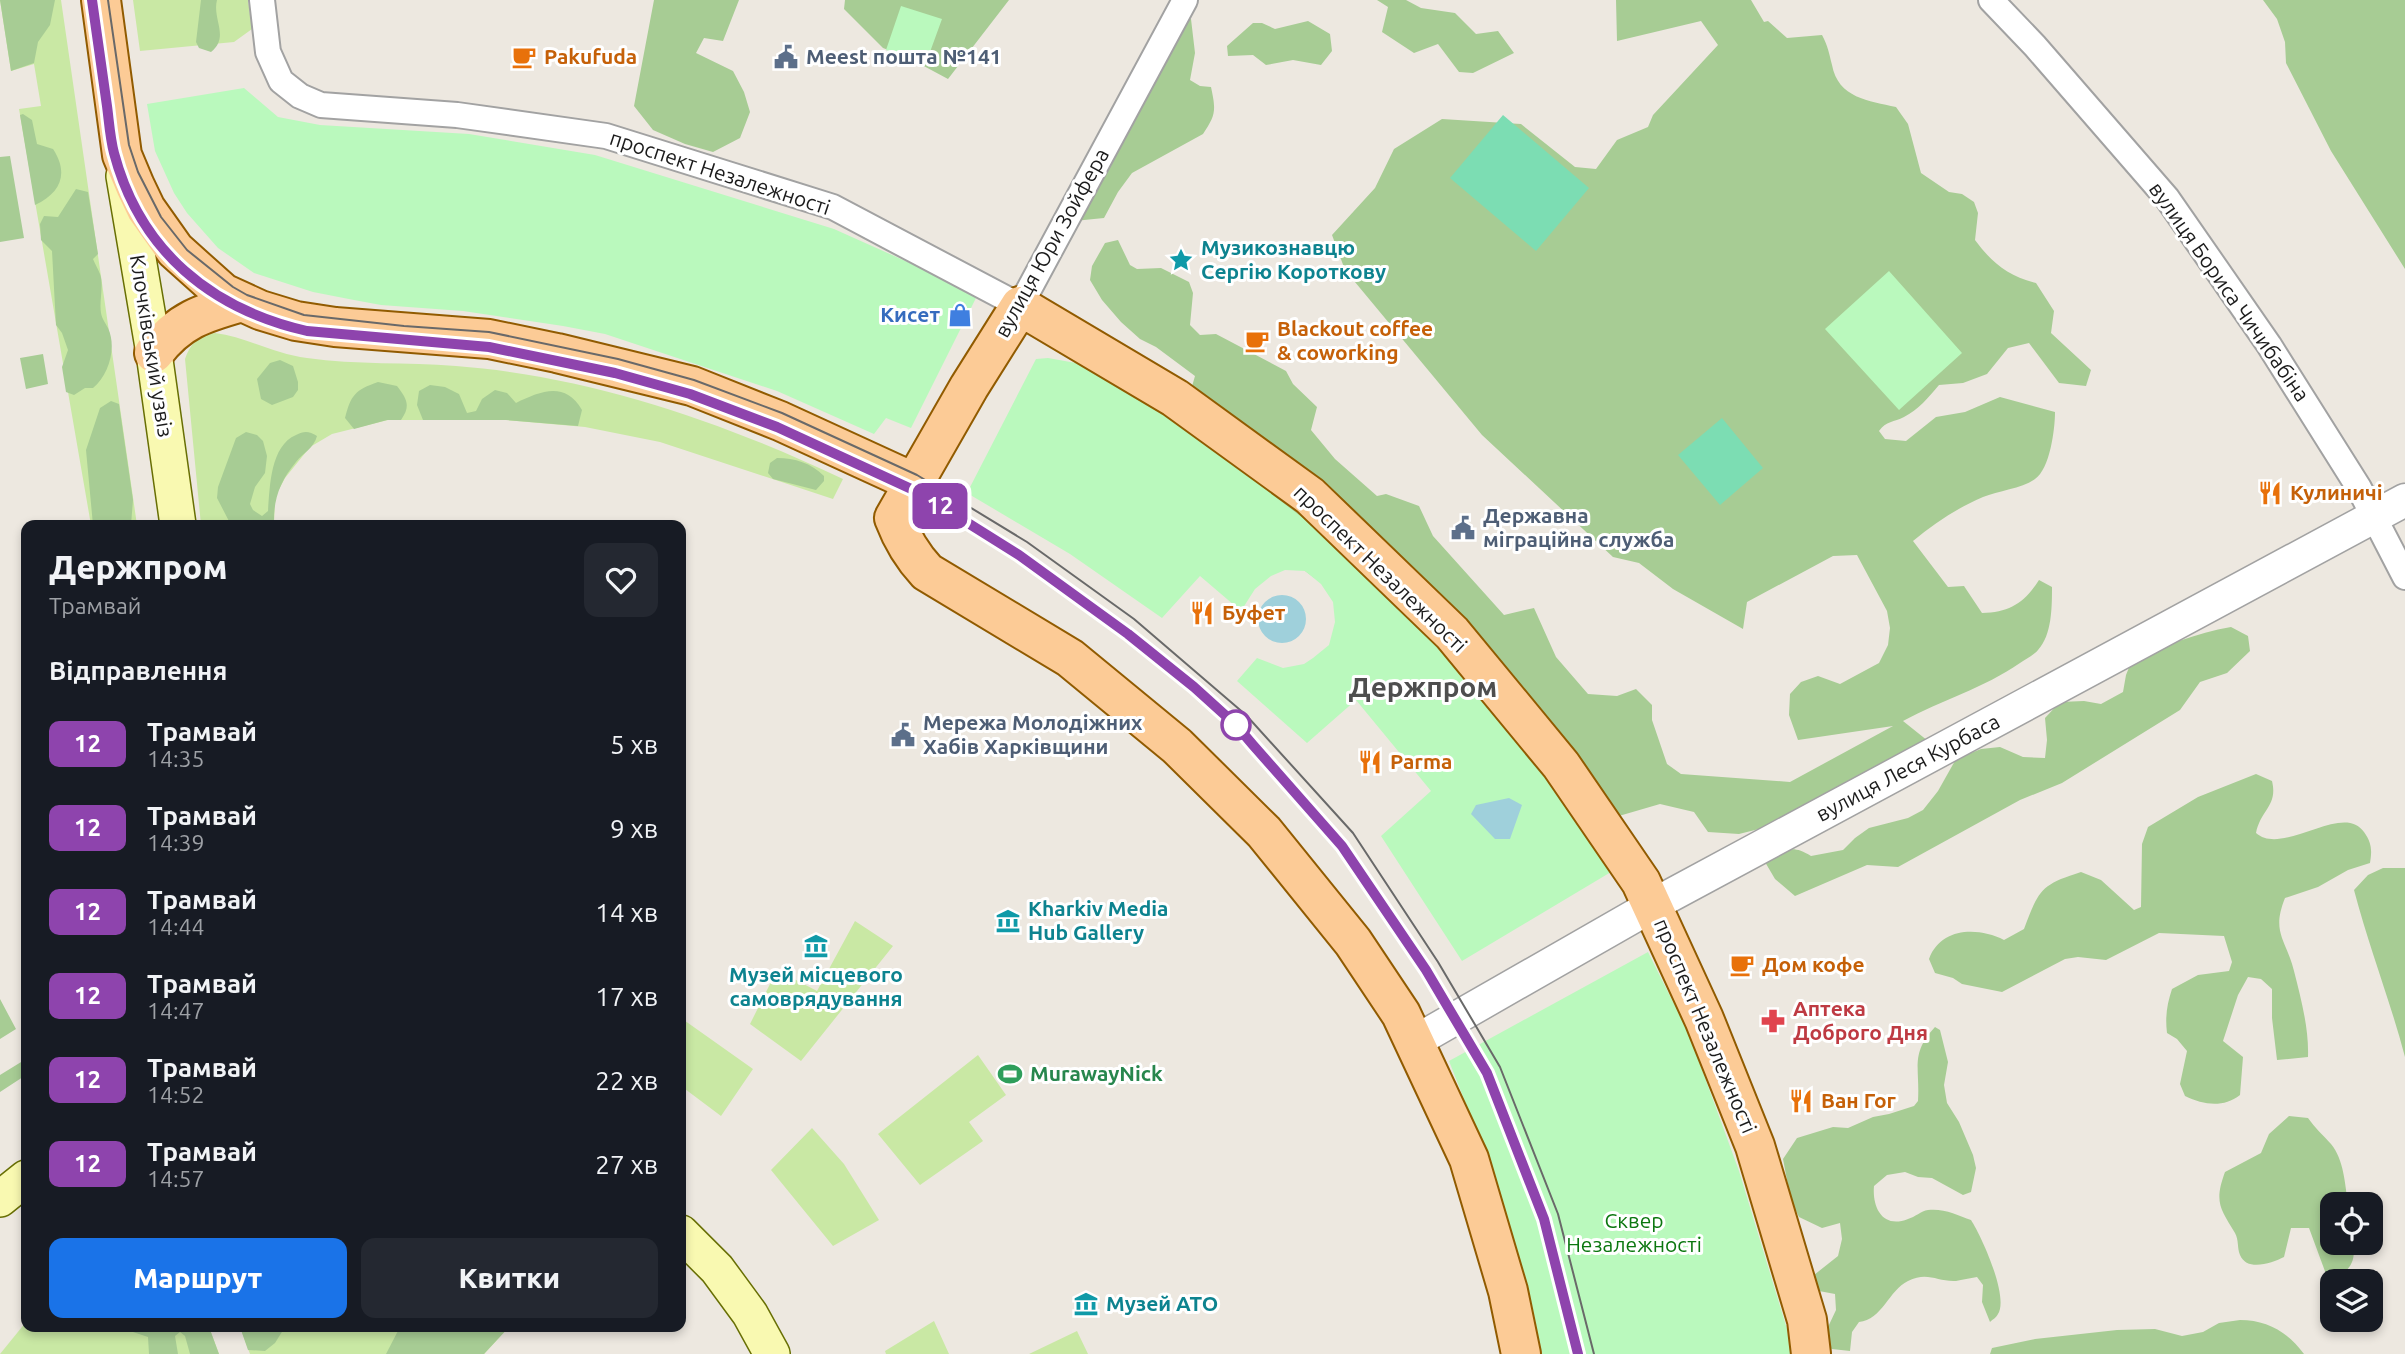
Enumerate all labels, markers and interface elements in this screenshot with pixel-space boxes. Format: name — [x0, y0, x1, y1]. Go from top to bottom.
cafe icon: Pakufuda — [510, 43, 538, 71]
public building icon: Meest пошта №141 — [772, 43, 800, 71]
place label: Pakufuda — [544, 44, 637, 68]
place label: Meest пошта №141 — [806, 44, 1002, 68]
street label: проспект Незалежності — [607, 125, 834, 219]
street label: вулиця Юри Зойфера — [989, 144, 1113, 341]
street label: вулиця Бориса Чичибабіна — [2145, 177, 2315, 406]
place label: Музикознавцю Сергію Короткову — [1201, 235, 1386, 283]
place icon: Музикознавцю Сергію Короткову — [1167, 246, 1195, 274]
street label: Клочківський узвіз — [126, 253, 178, 439]
shop icon: Кисет — [946, 301, 974, 329]
place label: Кисет — [880, 302, 940, 326]
place label: Blackout coffee & coworking — [1277, 316, 1433, 364]
cafe icon: Blackout coffee & coworking — [1243, 327, 1271, 355]
restaurant icon: Кулиничі — [2256, 479, 2284, 507]
street label: проспект Незалежності — [1289, 480, 1472, 657]
place label: Кулиничі — [2290, 480, 2383, 504]
line badge: 12 — [908, 483, 972, 529]
text: 12 — [926, 492, 954, 519]
place label: Державна міграційна служба — [1483, 503, 1674, 551]
public building icon: Державна міграційна служба — [1449, 514, 1477, 542]
button: heart — [584, 543, 658, 617]
text: Держпром — [49, 548, 228, 585]
text: Трамвай — [49, 593, 141, 618]
restaurant icon: Буфет — [1188, 599, 1216, 627]
place label: Буфет — [1222, 600, 1286, 624]
text: Відправлення — [49, 656, 227, 685]
district label: Держпром — [1349, 671, 1497, 702]
street label: вулиця Леся Курбаса — [1812, 709, 2003, 826]
place label: Мережа Молодіжних Хабів Харківщини — [923, 710, 1143, 758]
unlabelled marker — [1221, 710, 1251, 740]
text: Трамвай — [147, 717, 257, 746]
public building icon: Мережа Молодіжних Хабів Харківщини — [889, 721, 917, 749]
text: 12 — [74, 730, 101, 757]
text: 5 хв — [610, 730, 658, 759]
text: 14:35 — [147, 746, 205, 771]
restaurant icon: Parma — [1356, 748, 1384, 776]
place label: Parma — [1390, 749, 1452, 773]
text: Трамвай — [147, 801, 257, 830]
text: 12 — [74, 814, 101, 841]
text: 9 хв — [610, 814, 658, 843]
text: 14:39 — [147, 830, 205, 855]
text: Трамвай — [147, 885, 257, 914]
place label: Kharkiv Media Hub Gallery — [1028, 896, 1168, 944]
text: 12 — [74, 898, 101, 925]
text: 14 хв — [595, 898, 658, 927]
museum icon: Kharkiv Media Hub Gallery — [994, 907, 1022, 935]
text: 14:44 — [147, 914, 205, 939]
street label: проспект Незалежності — [1650, 915, 1762, 1136]
museum icon: Музей місцевого самоврядування — [802, 932, 830, 960]
cafe icon: Дом кофе — [1728, 951, 1756, 979]
place label: Дом кофе — [1762, 952, 1865, 976]
place label: Музей місцевого самоврядування — [729, 962, 903, 1010]
text: Трамвай — [147, 969, 257, 998]
text: 12 — [74, 982, 101, 1009]
text: 17 хв — [595, 982, 658, 1011]
place label: Аптека Доброго Дня — [1793, 996, 1928, 1044]
text: 14:47 — [147, 998, 205, 1023]
pharmacy icon: Аптека Доброго Дня — [1759, 1007, 1787, 1035]
text: Трамвай — [147, 1053, 257, 1082]
sports icon: MurawayNick — [996, 1060, 1024, 1088]
place label: MurawayNick — [1030, 1061, 1163, 1085]
text: 12 — [74, 1066, 101, 1093]
text: 22 хв — [595, 1066, 658, 1095]
text: 14:52 — [147, 1082, 205, 1107]
restaurant icon: Ван Гог — [1787, 1087, 1815, 1115]
place label: Ван Гог — [1821, 1088, 1897, 1112]
text: Трамвай — [147, 1137, 257, 1166]
text: 12 — [74, 1150, 101, 1177]
text: 27 хв — [595, 1150, 658, 1179]
text: 14:57 — [147, 1166, 205, 1191]
map controls — [2320, 1192, 2383, 1332]
button: locate — [2320, 1192, 2383, 1255]
park label: Сквер Незалежності — [1566, 1208, 1702, 1256]
button: Маршрут — [49, 1238, 347, 1318]
button: Квитки — [361, 1238, 658, 1318]
button: layers — [2320, 1269, 2383, 1332]
museum icon: Музей АТО — [1072, 1290, 1100, 1318]
place label: Музей АТО — [1106, 1291, 1218, 1315]

